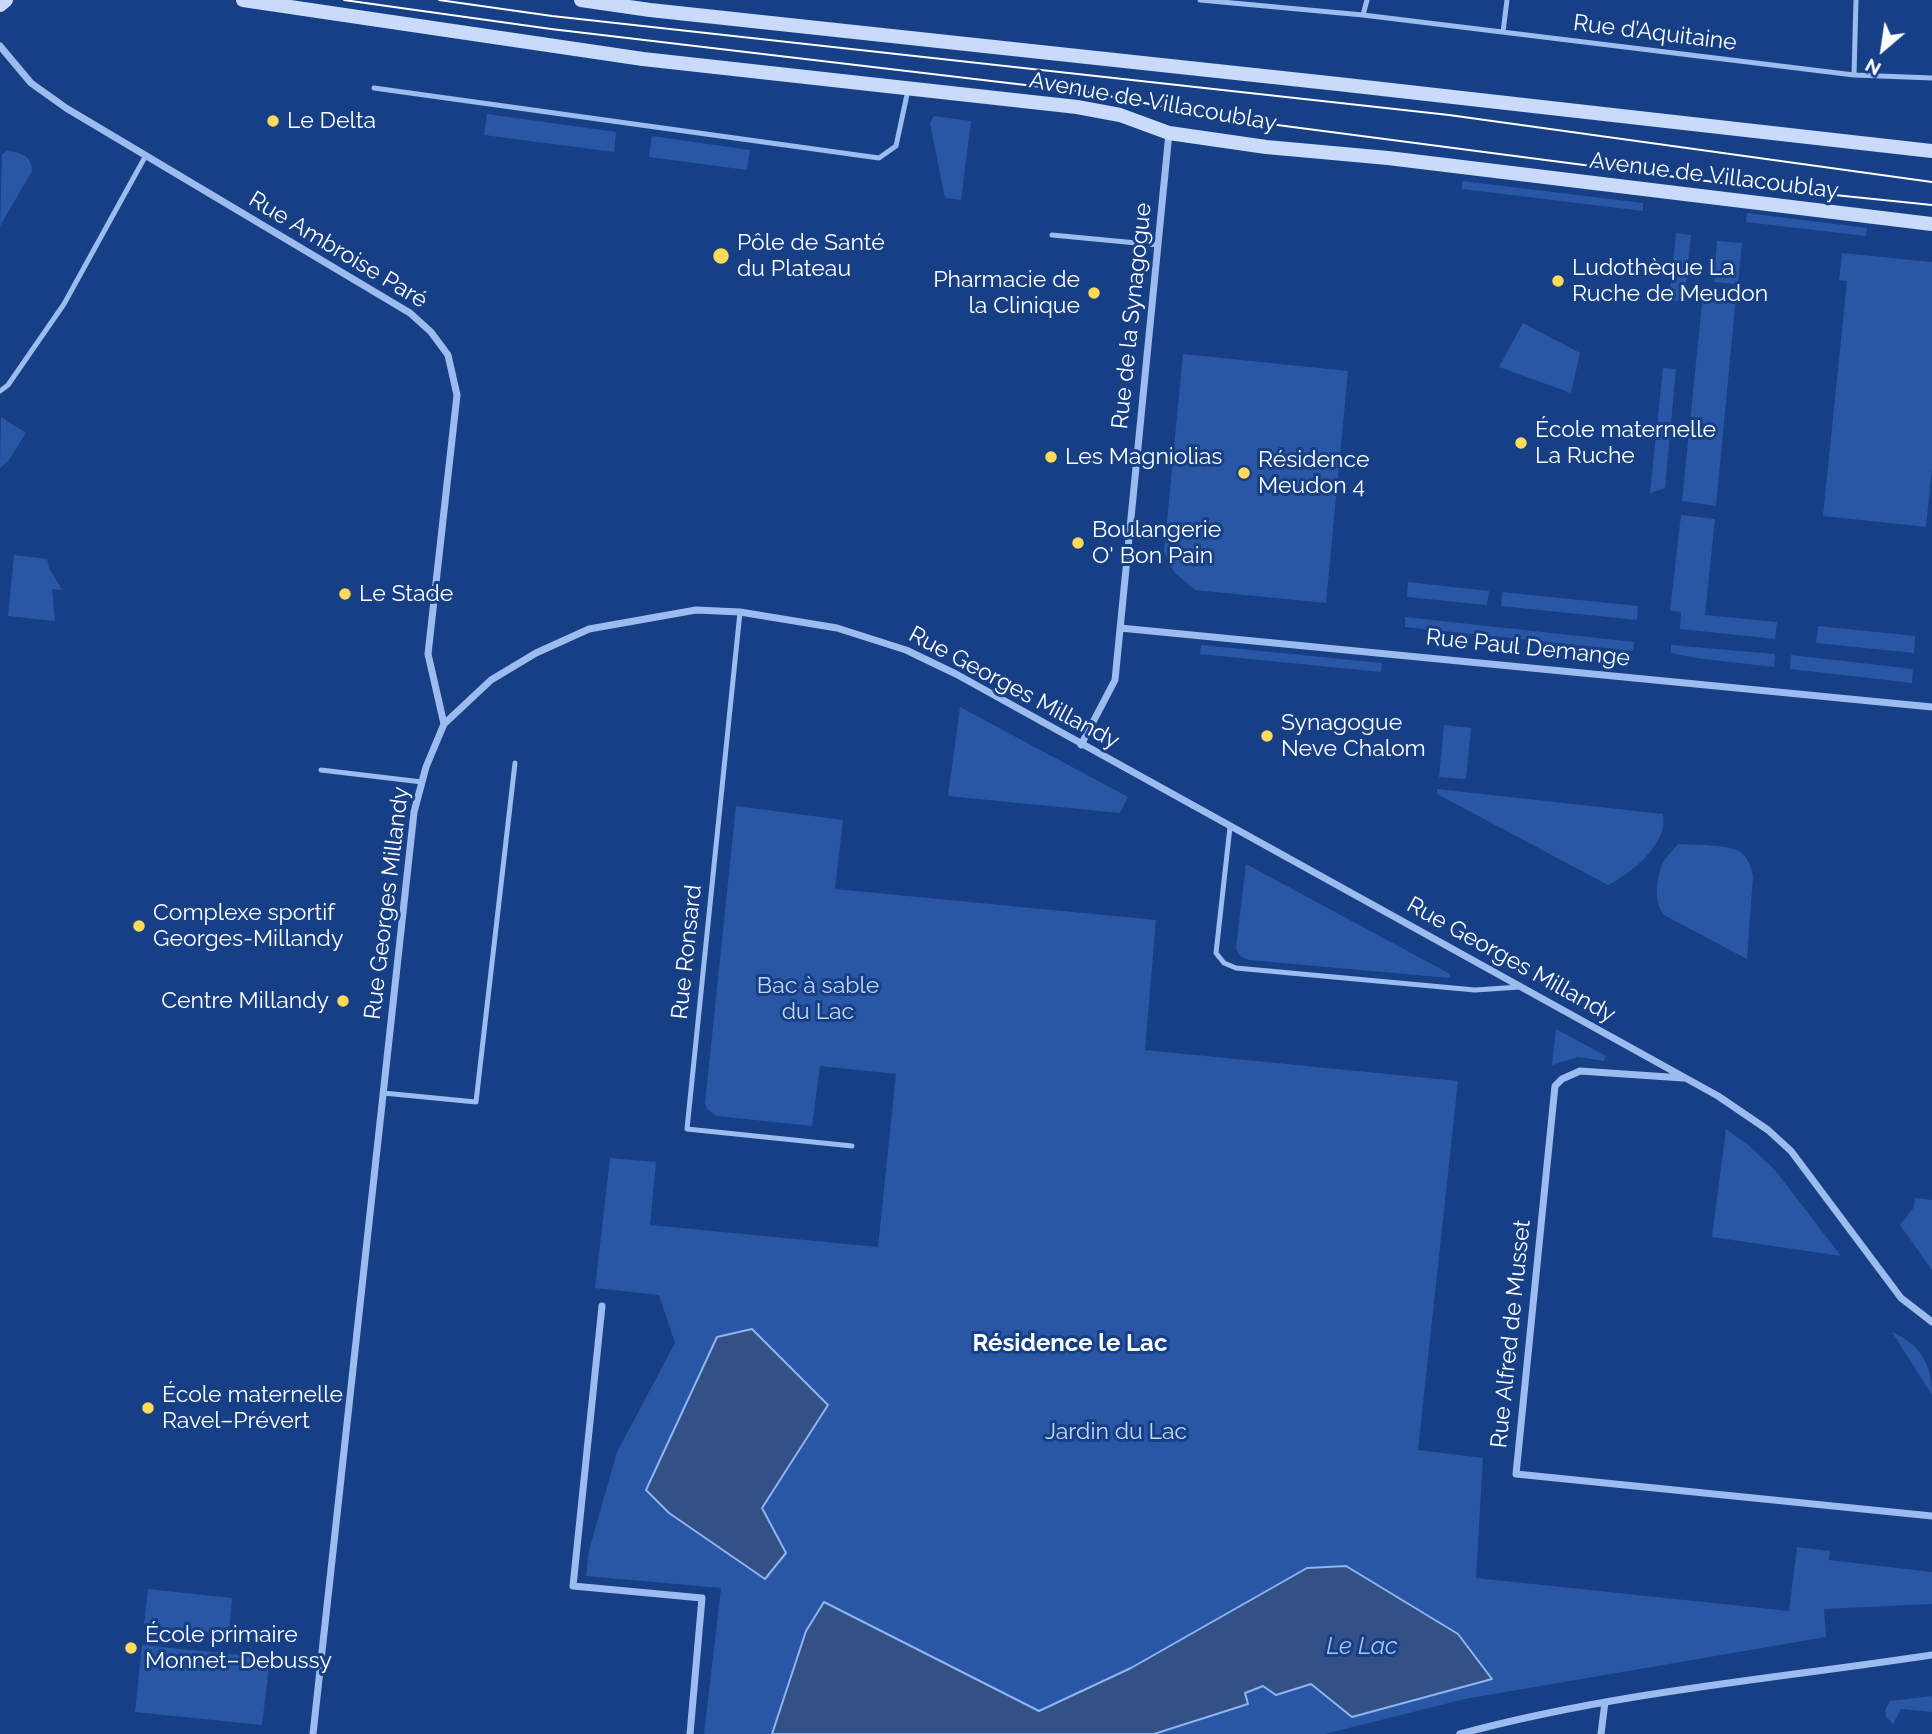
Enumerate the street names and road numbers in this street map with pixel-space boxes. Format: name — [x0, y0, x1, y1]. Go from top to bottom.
street label: Rue d’Aquitaine — [1572, 9, 1738, 57]
street label: Avenue de Villacoublay — [1027, 67, 1279, 137]
street label: Avenue de Villacoublay — [1588, 147, 1840, 205]
street label: Rue Ambroise Paré — [244, 186, 432, 314]
street label: Rue de la Synagogue — [1106, 201, 1158, 431]
street label: Rue Georges Millandy — [904, 621, 1124, 755]
street label: Rue Paul Demange — [1425, 624, 1631, 672]
street label: Rue Georges Millandy — [359, 785, 415, 1021]
street label: Rue Ronsard — [666, 883, 708, 1021]
street label: Rue Georges Millandy — [1402, 891, 1620, 1029]
street label: Rue Alfred de Musset — [1485, 1218, 1537, 1450]

